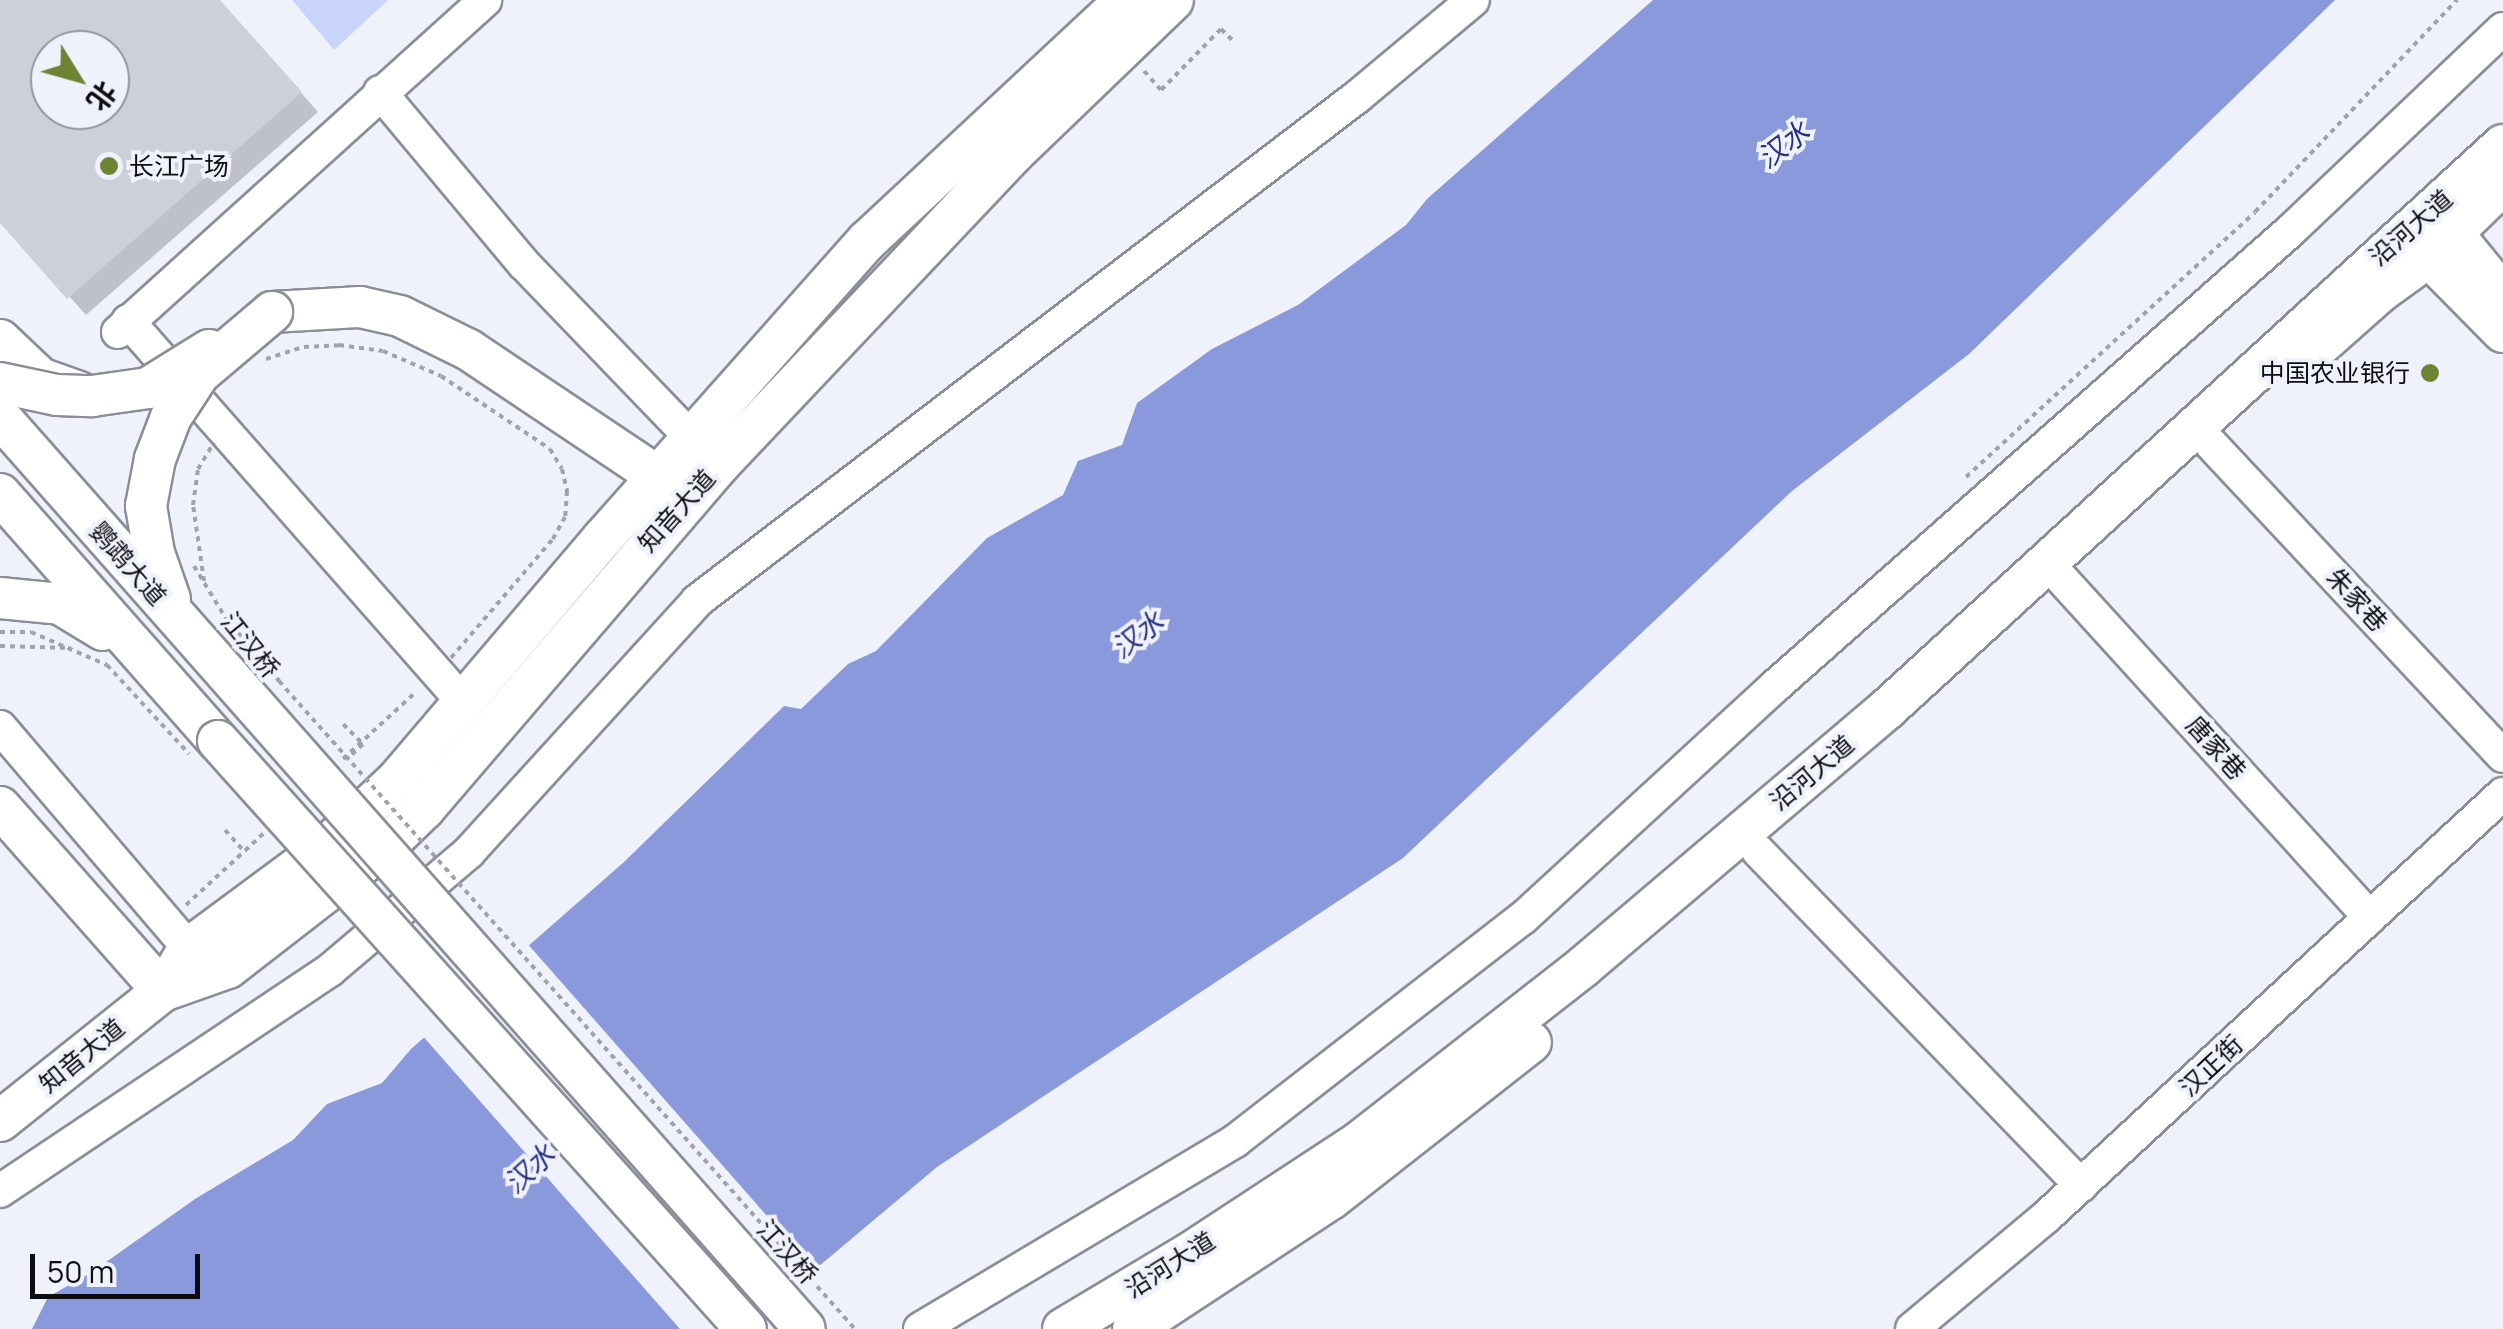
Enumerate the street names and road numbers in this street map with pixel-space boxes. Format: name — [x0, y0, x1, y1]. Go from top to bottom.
street label: 沿河大道 — [2363, 184, 2459, 272]
street label: 知音大道 — [632, 464, 722, 558]
street label: 鹦鹉大道 — [84, 516, 172, 612]
street label: 朱家巷 — [2320, 562, 2394, 638]
street label: 江汉桥 — [215, 606, 285, 684]
street label: 唐家巷 — [2180, 710, 2252, 786]
street label: 沿河大道 — [1764, 729, 1860, 817]
street label: 知音大道 — [34, 1013, 130, 1099]
street label: 汉正街 — [2173, 1029, 2249, 1103]
street label: 江汉桥 — [751, 1214, 823, 1290]
street label: 沿河大道 — [1120, 1226, 1220, 1304]

